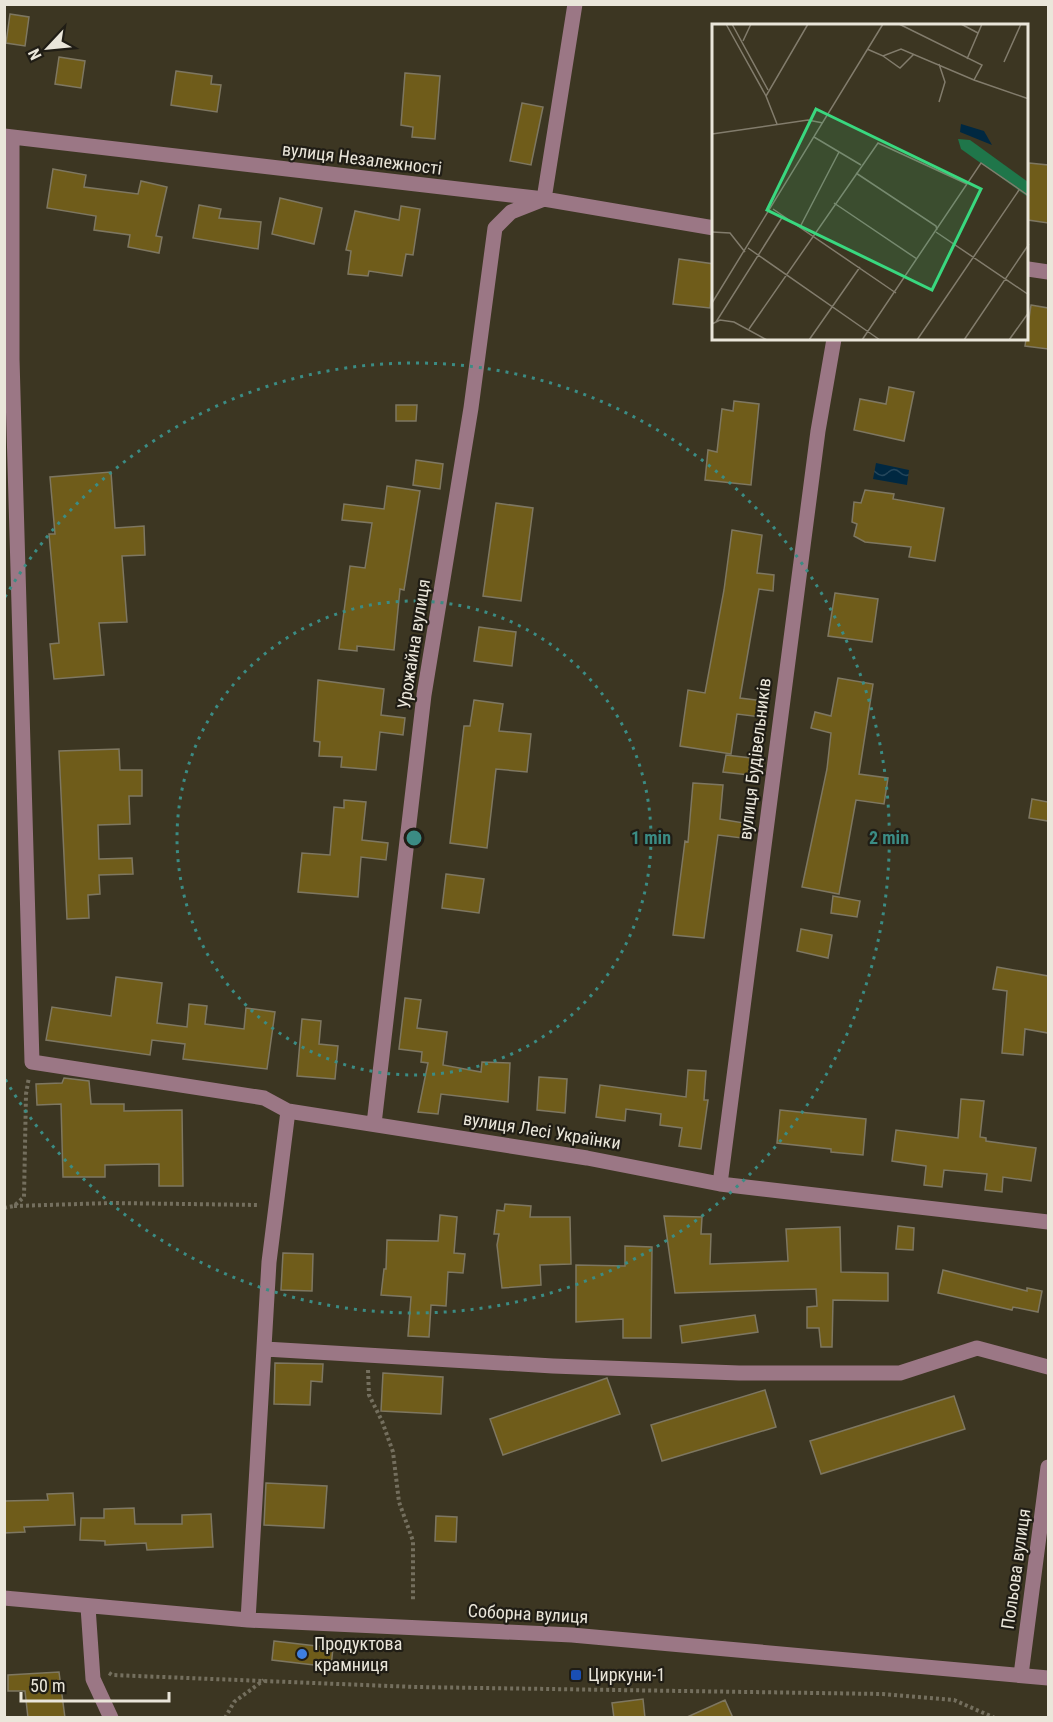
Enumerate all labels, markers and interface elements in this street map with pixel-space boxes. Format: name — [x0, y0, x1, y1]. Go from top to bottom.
north arrow — [18, 18, 78, 78]
inset map — [712, 24, 1029, 340]
text: N — [24, 46, 46, 63]
street label: вулиця Незалежності — [281, 138, 443, 179]
street label: Урожайна вулиця — [393, 578, 434, 710]
street label: вулиця Будівельників — [734, 677, 775, 841]
text: 1 min — [631, 827, 671, 848]
text: 2 min — [869, 827, 909, 848]
centre of rings — [404, 828, 424, 848]
street label: вулиця Лесі Українки — [462, 1108, 622, 1153]
street label: Польова вулиця — [997, 1507, 1034, 1631]
street label: Соборна вулиця — [467, 1600, 589, 1627]
place label: Продуктова крамниця — [314, 1633, 402, 1675]
marker: Продуктова крамниця — [295, 1647, 309, 1661]
place label: Циркуни-1 — [588, 1664, 665, 1685]
scale bar — [21, 1665, 170, 1703]
marker: Циркуни-1 — [569, 1668, 583, 1682]
text: 50 m — [30, 1675, 65, 1696]

